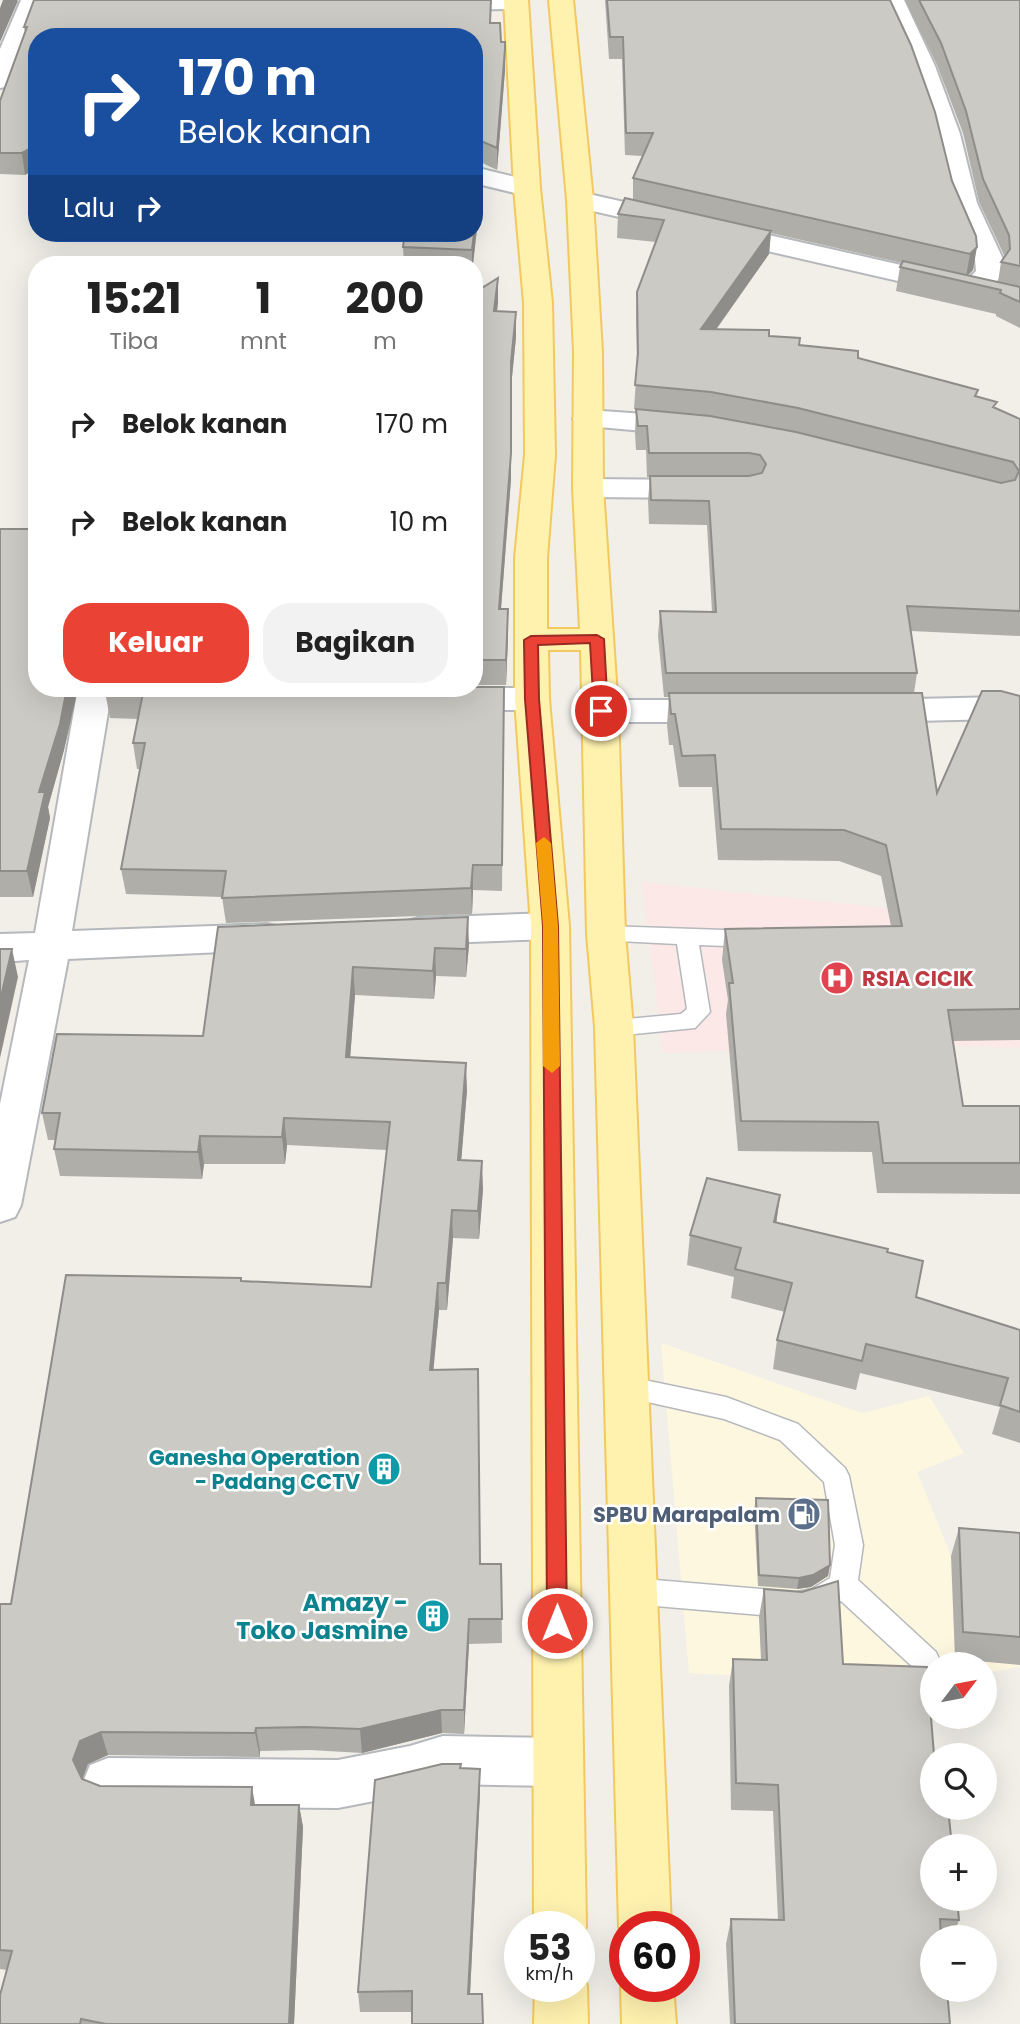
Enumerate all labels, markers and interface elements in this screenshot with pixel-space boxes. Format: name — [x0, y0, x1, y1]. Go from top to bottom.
text: 170 m — [178, 44, 317, 112]
icon: right — [63, 56, 154, 147]
text: Belok kanan — [178, 109, 372, 154]
icon: right — [129, 189, 167, 227]
text: Lalu — [63, 190, 115, 226]
text: 15:21 — [87, 269, 181, 328]
text: 1 — [256, 269, 271, 328]
text: 200 — [346, 269, 424, 328]
text: Tiba — [109, 325, 159, 357]
text: mnt — [240, 325, 287, 357]
text: m — [373, 325, 397, 357]
icon: right — [63, 405, 101, 443]
text: Belok kanan — [122, 406, 287, 442]
text: 170 m — [375, 406, 448, 442]
icon: right — [63, 503, 101, 541]
text: Belok kanan — [122, 504, 287, 540]
text: 10 m — [390, 504, 448, 540]
button: Keluar — [63, 603, 249, 683]
button: Bagikan — [263, 603, 448, 683]
pin — [571, 681, 631, 741]
icon: arrive — [582, 692, 620, 730]
hospital icon: RSIA CICIK — [818, 959, 856, 997]
place label: RSIA CICIK — [862, 964, 974, 993]
place label: Ganesha Operation - Padang CCTV — [149, 1443, 361, 1496]
building icon: Ganesha Operation - Padang CCTV — [365, 1450, 403, 1488]
fuel station icon: SPBU Marapalam — [785, 1495, 823, 1533]
place label: SPBU Marapalam — [593, 1500, 780, 1529]
place label: Amazy - Toko Jasmine — [236, 1586, 408, 1647]
position arrow — [520, 1586, 594, 1660]
building icon: Amazy - Toko Jasmine — [414, 1597, 452, 1635]
north arrow — [920, 1652, 998, 1729]
map controls — [920, 1652, 997, 2002]
button: search — [920, 1743, 997, 1820]
button: + — [920, 1834, 997, 1911]
speed limit sign: 60 — [609, 1911, 700, 2002]
text: 53 — [528, 1923, 571, 1972]
button: − — [920, 1925, 997, 2002]
text: km/h — [526, 1961, 573, 1986]

